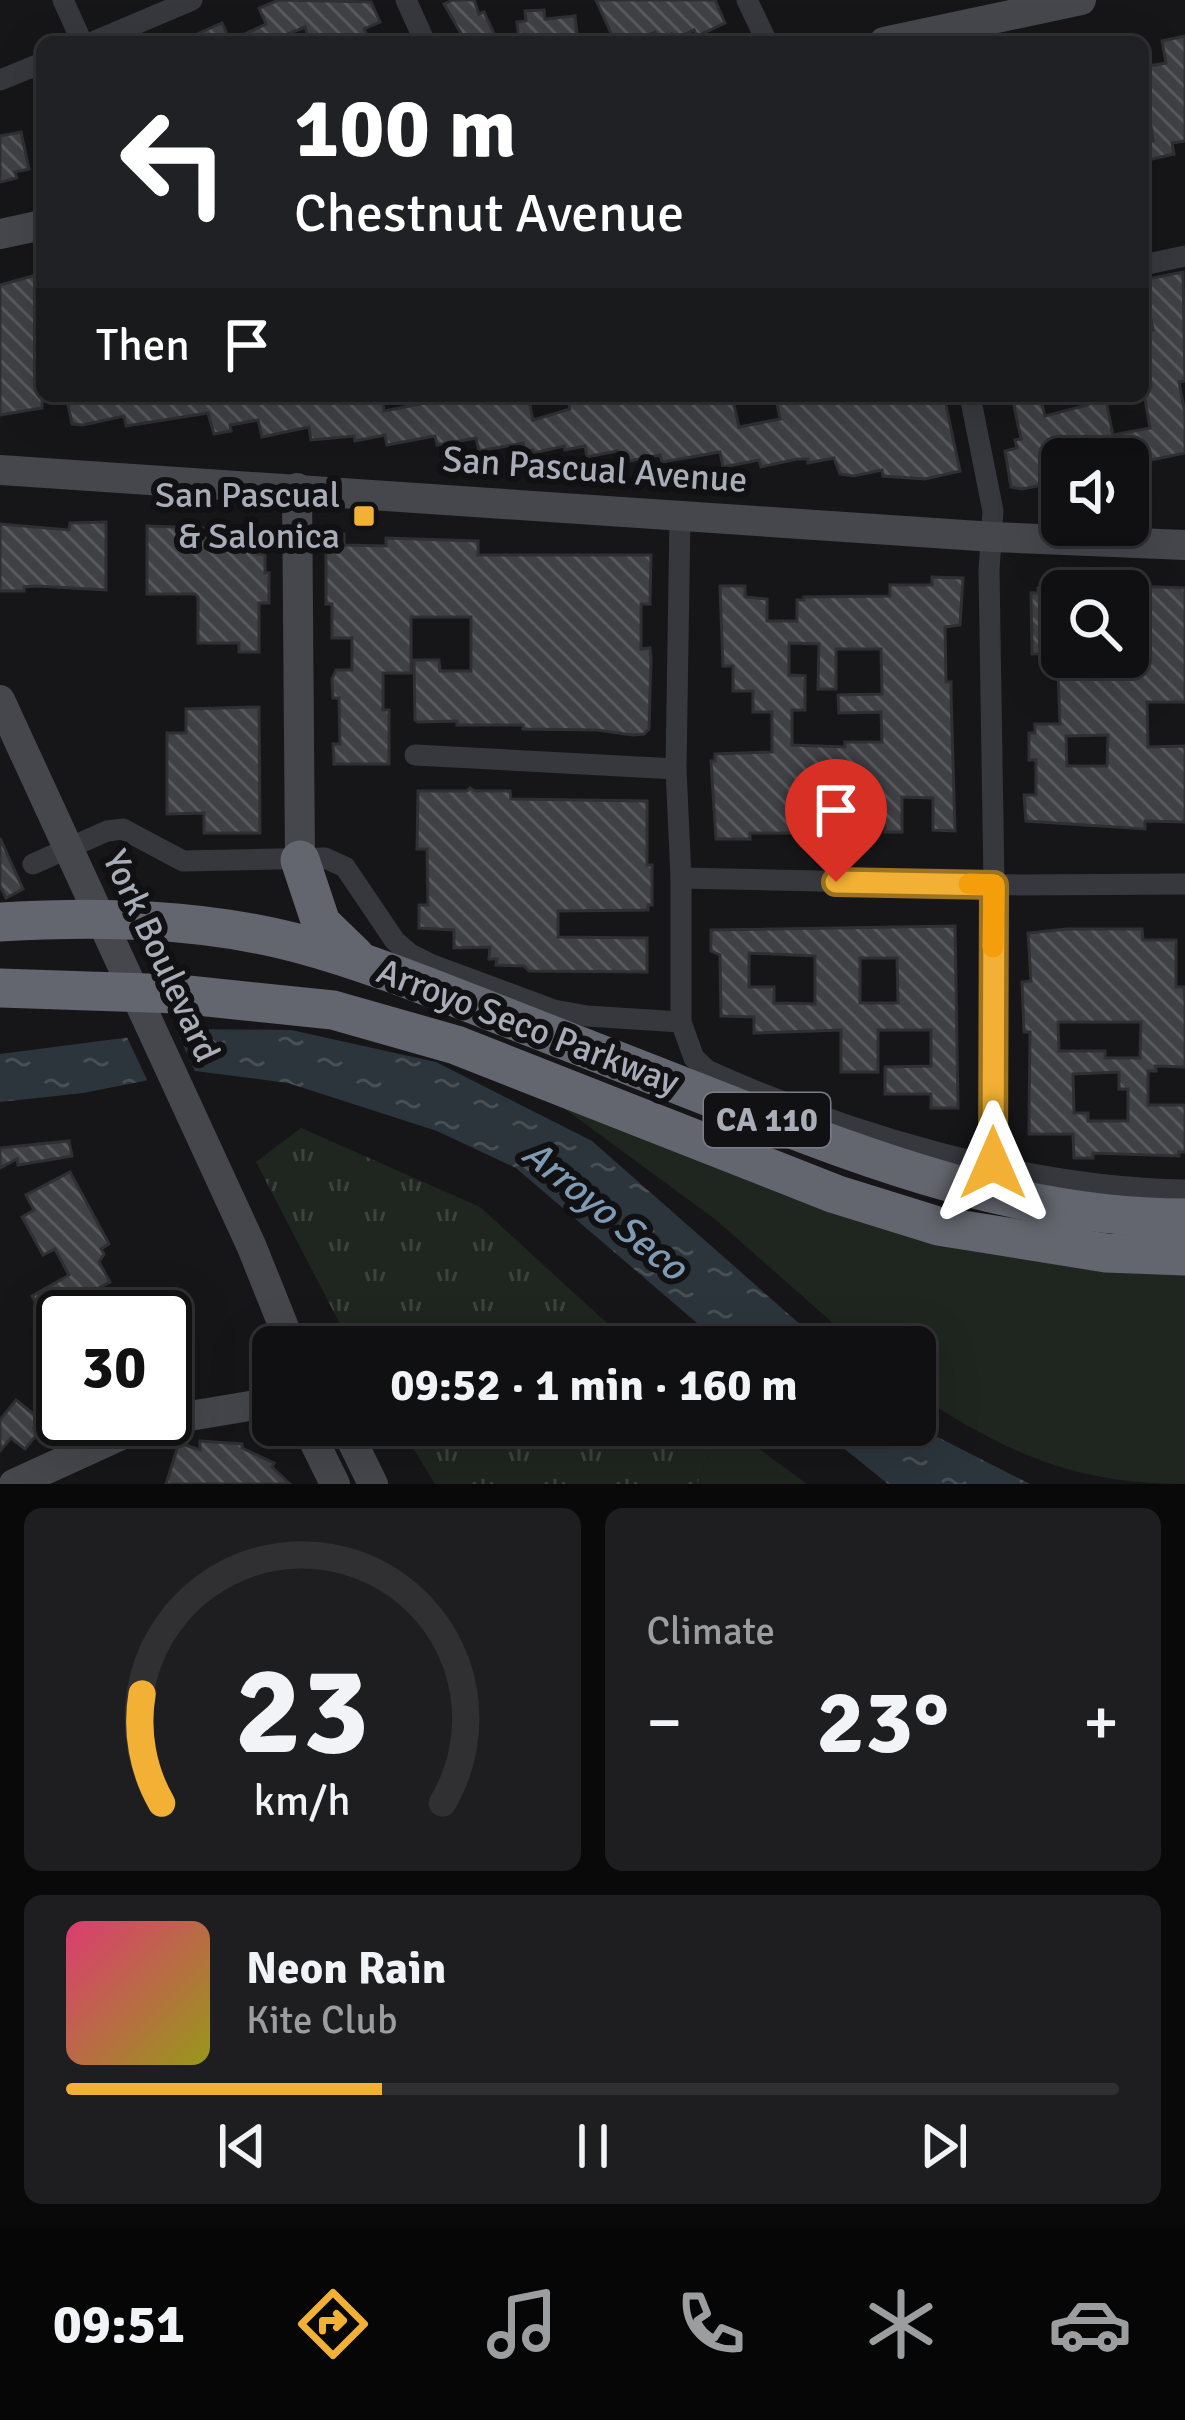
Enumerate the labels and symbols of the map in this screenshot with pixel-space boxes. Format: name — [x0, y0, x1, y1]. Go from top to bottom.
street label: San Pascual Avenue — [441, 437, 749, 503]
place label: San Pascual & Salonica — [155, 473, 340, 559]
marker: San Pascual & Salonica — [351, 503, 377, 529]
pin — [785, 759, 887, 882]
street label: York Boulevard — [92, 843, 230, 1069]
street label: Arroyo Seco Parkway — [371, 949, 686, 1105]
road number: CA 110 — [704, 1093, 830, 1147]
position arrow — [930, 1100, 1056, 1226]
water label: Arroyo Seco — [513, 1129, 698, 1292]
speed limit sign: 30 — [36, 1290, 192, 1446]

